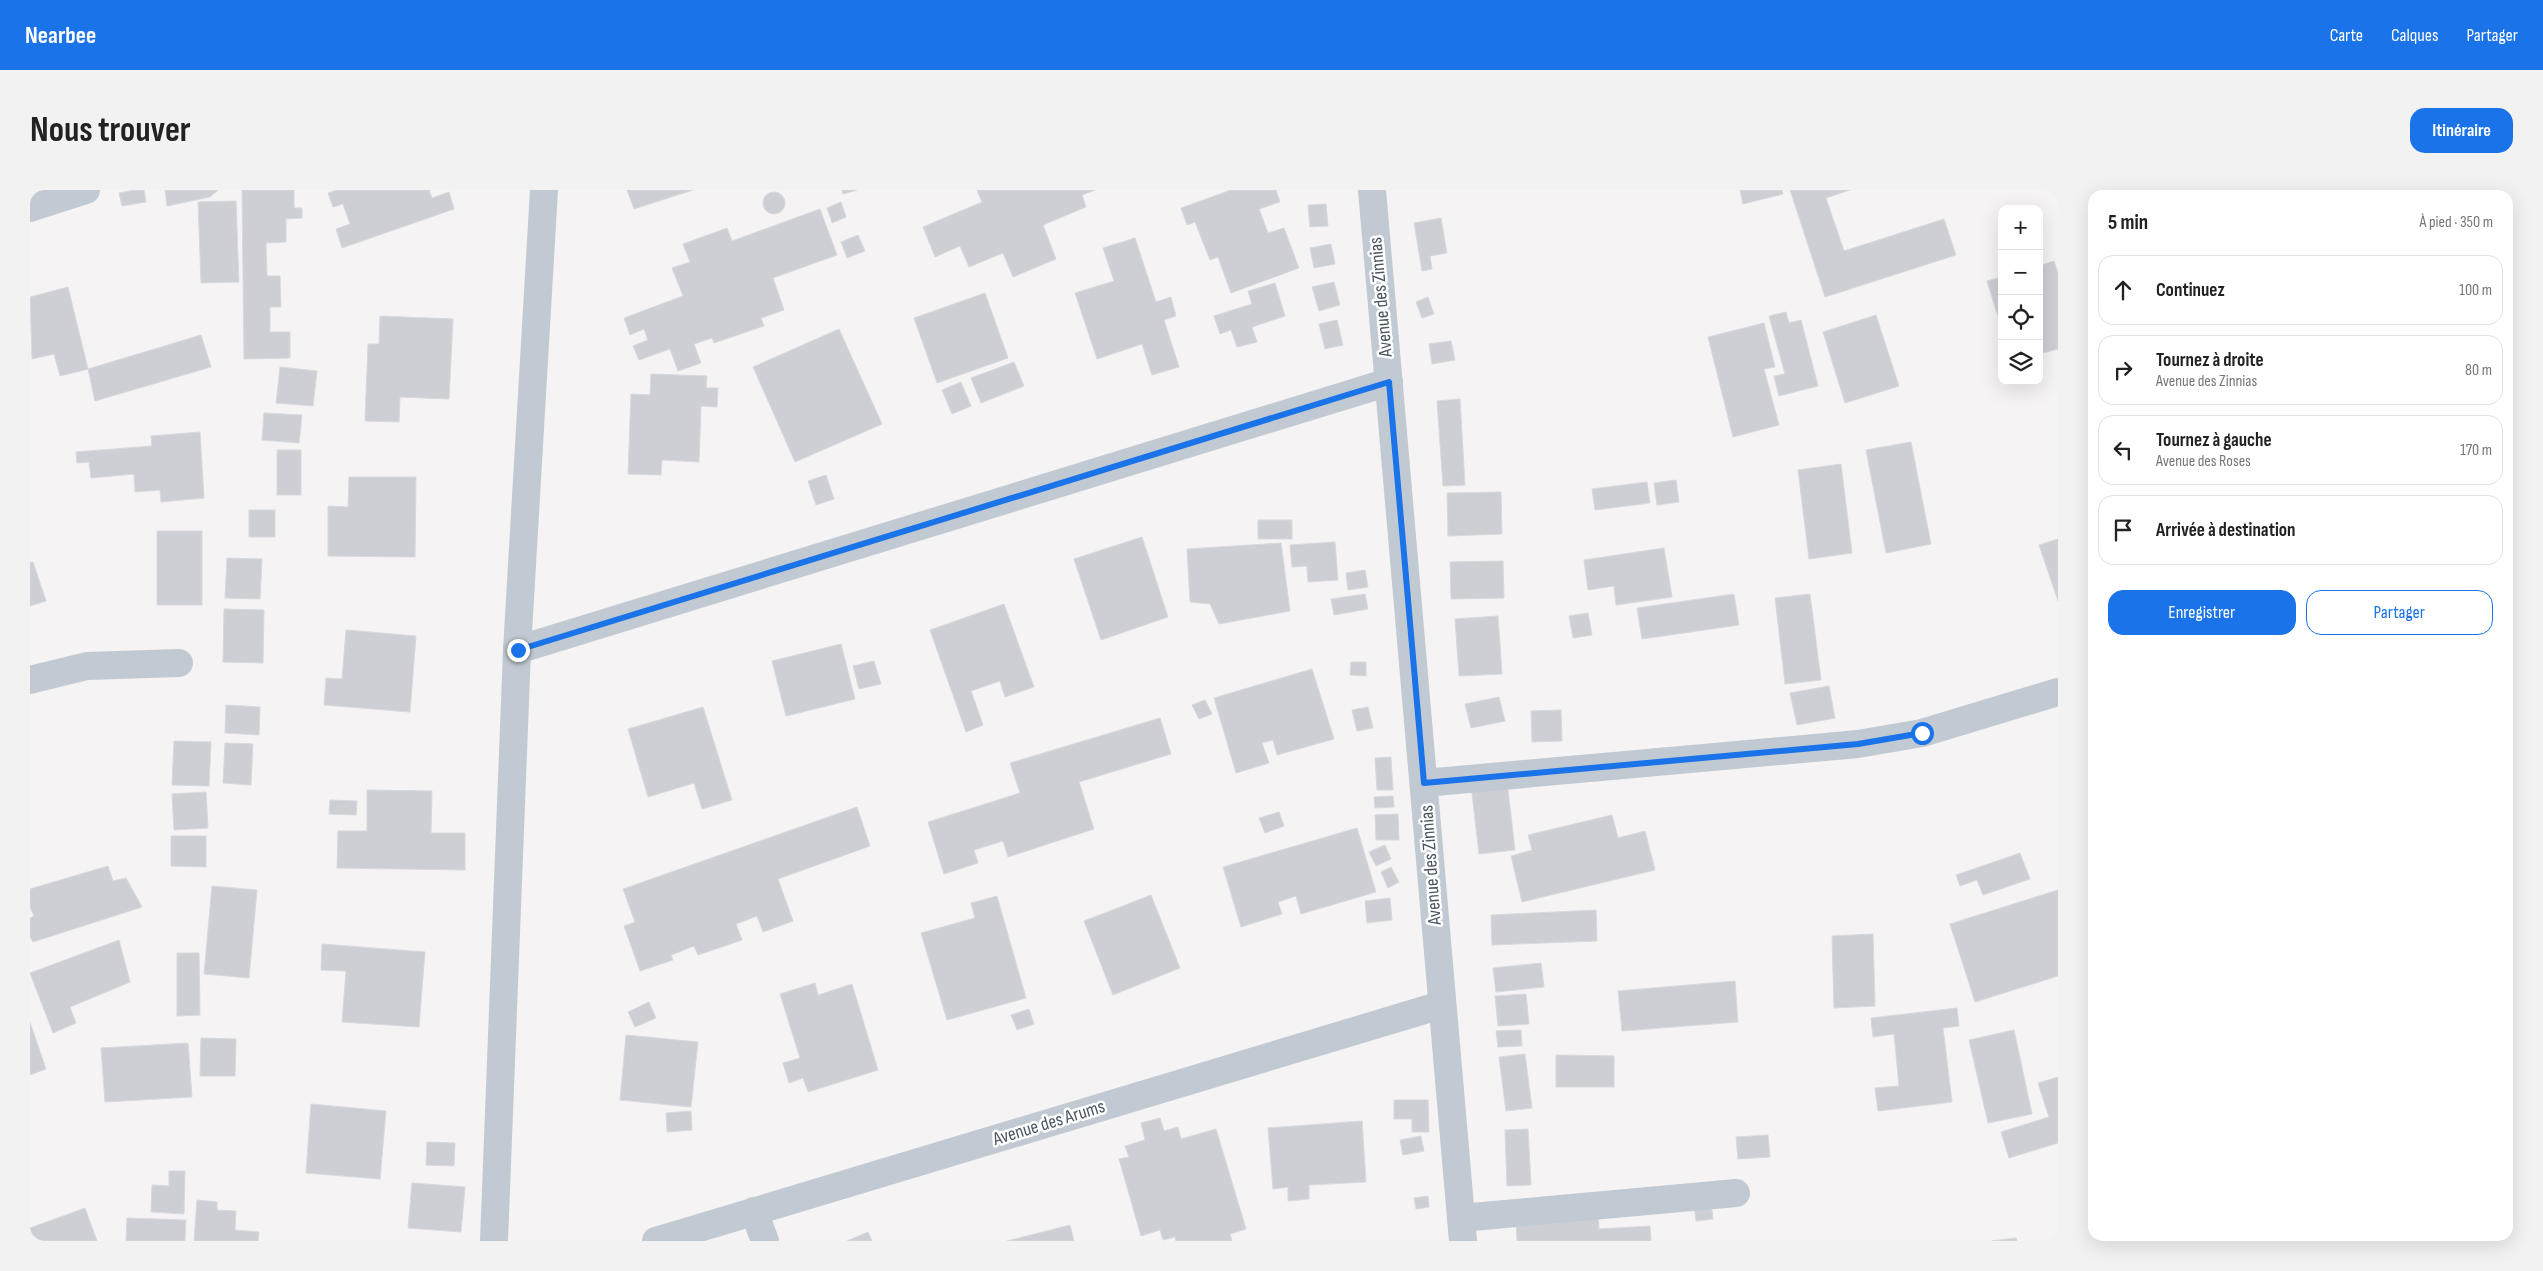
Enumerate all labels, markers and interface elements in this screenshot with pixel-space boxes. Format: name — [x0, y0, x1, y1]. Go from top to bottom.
text: Nearbee — [25, 21, 96, 50]
text: Carte — [2330, 25, 2363, 46]
text: Calques — [2391, 25, 2438, 46]
text: Partager — [2466, 25, 2518, 46]
button: Itinéraire — [2410, 108, 2513, 153]
text: Nous trouver — [30, 109, 191, 152]
map controls — [1998, 205, 2043, 385]
button: + — [1998, 205, 2043, 250]
text: 5 min — [2108, 210, 2148, 235]
text: À pied · 350 m — [2420, 213, 2493, 232]
street label: Avenue des Zinnias — [1364, 236, 1398, 359]
button: − — [1998, 250, 2043, 295]
icon: ahead — [2109, 276, 2137, 304]
text: Continuez — [2156, 279, 2225, 302]
text: 100 m — [2459, 281, 2492, 300]
button: locate — [1998, 295, 2043, 340]
button: layers — [1998, 340, 2043, 385]
text: Tournez à droite — [2156, 349, 2264, 372]
icon: right — [2109, 356, 2137, 384]
text: 80 m — [2465, 361, 2492, 380]
text: Avenue des Zinnias — [2156, 372, 2257, 391]
text: Tournez à gauche — [2156, 429, 2272, 452]
icon: left — [2109, 436, 2137, 464]
text: 170 m — [2460, 441, 2492, 460]
text: Avenue des Roses — [2156, 452, 2251, 471]
icon: arrive — [2109, 516, 2137, 544]
text: Arrivée à destination — [2156, 519, 2296, 542]
button: Enregistrer — [2108, 590, 2296, 635]
button: Partager — [2306, 590, 2493, 635]
route end — [507, 639, 530, 662]
route start — [1911, 722, 1934, 745]
street label: Avenue des Zinnias — [1415, 804, 1447, 927]
street label: Avenue des Arums — [989, 1095, 1108, 1151]

